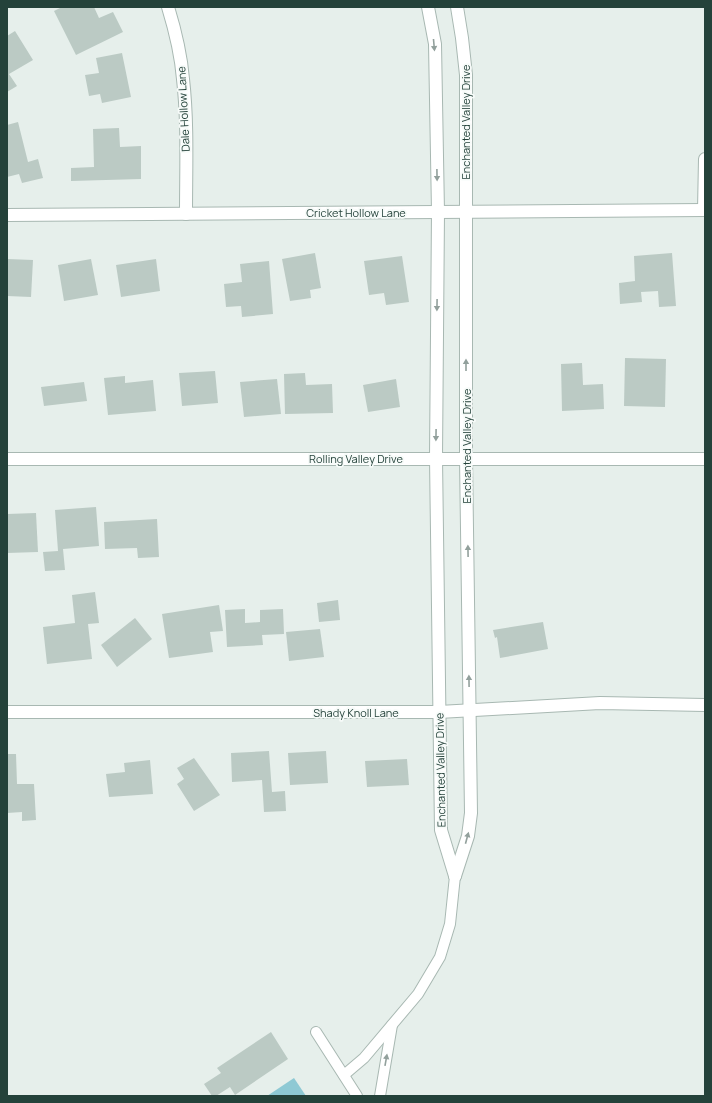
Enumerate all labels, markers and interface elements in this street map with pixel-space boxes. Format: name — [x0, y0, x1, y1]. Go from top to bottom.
one-way arrow — [431, 39, 438, 51]
street label: Enchanted Valley Drive — [458, 64, 473, 179]
street label: Dale Hollow Lane — [173, 65, 193, 152]
one-way arrow — [434, 169, 441, 181]
street label: Cricket Hollow Lane — [306, 205, 406, 220]
one-way arrow — [434, 299, 440, 312]
one-way arrow — [463, 358, 469, 371]
street label: Enchanted Valley Drive — [459, 388, 474, 503]
one-way arrow — [433, 429, 439, 442]
street label: Rolling Valley Drive — [309, 451, 403, 466]
one-way arrow — [464, 545, 471, 557]
one-way arrow — [466, 674, 472, 687]
street label: Shady Knoll Lane — [313, 705, 399, 720]
street label: Enchanted Valley Drive — [431, 712, 449, 828]
one-way arrow — [464, 832, 470, 844]
one-way arrow — [383, 1054, 389, 1067]

